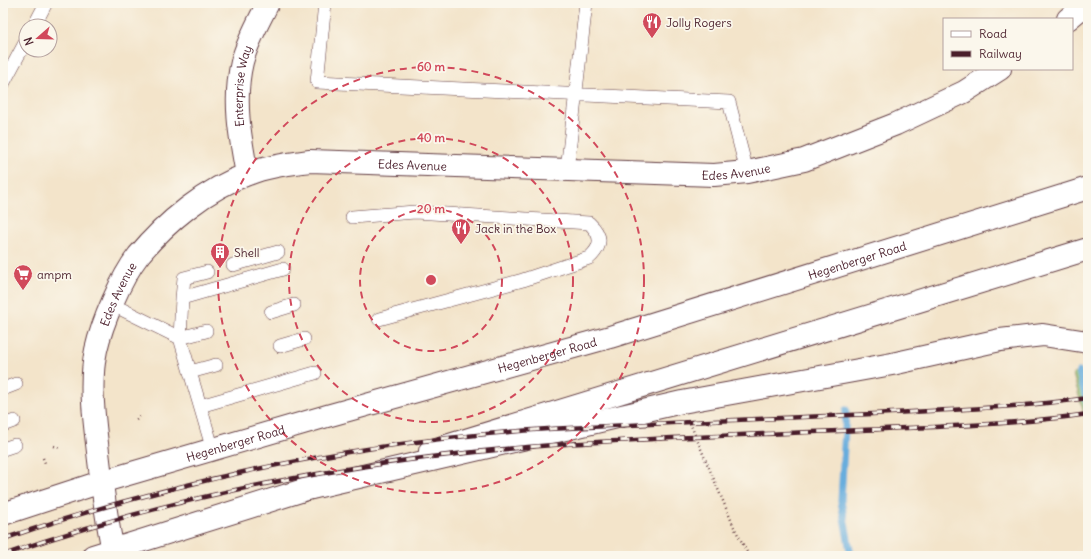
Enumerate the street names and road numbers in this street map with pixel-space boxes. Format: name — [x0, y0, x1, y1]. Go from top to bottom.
street label: Enterprise Way — [230, 43, 254, 128]
street label: Edes Avenue — [378, 156, 447, 173]
street label: Edes Avenue — [702, 160, 772, 183]
street label: Hegenberger Road — [806, 238, 908, 282]
street label: Edes Avenue — [96, 259, 139, 328]
street label: Hegenberger Road — [496, 334, 598, 376]
street label: Hegenberger Road — [184, 421, 286, 464]

